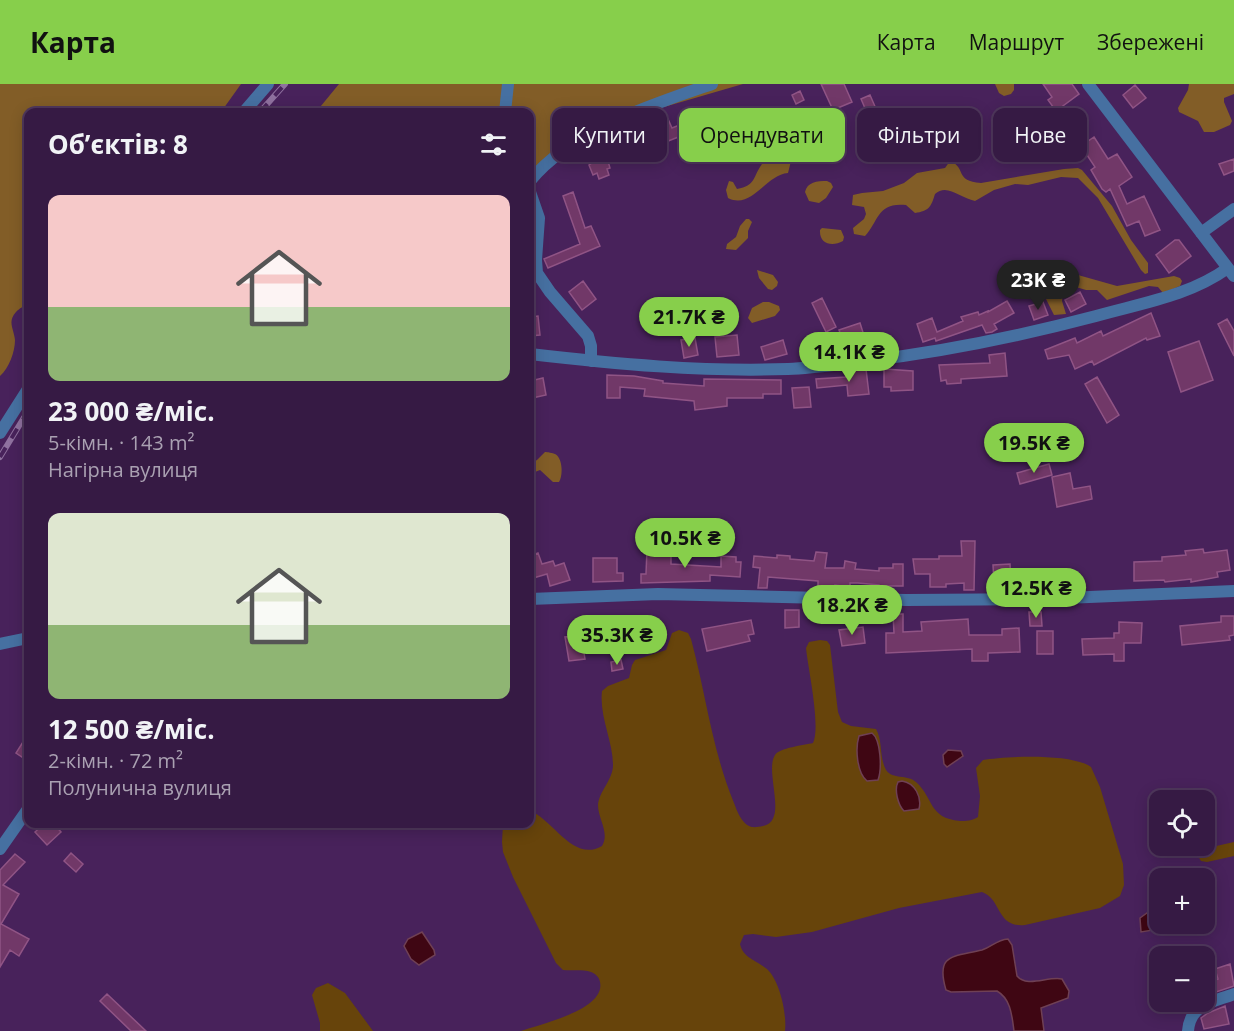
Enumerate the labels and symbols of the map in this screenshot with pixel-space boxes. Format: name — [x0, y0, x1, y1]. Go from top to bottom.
pin: 23K ₴ — [996, 260, 1080, 311]
pin: 21.7K ₴ — [634, 297, 744, 348]
pin: 14.1K ₴ — [794, 332, 904, 383]
pin: 19.5K ₴ — [979, 423, 1089, 474]
pin: 10.5K ₴ — [630, 518, 740, 569]
pin: 12.5K ₴ — [981, 568, 1091, 619]
pin: 18.2K ₴ — [797, 585, 907, 636]
pin: 35.3K ₴ — [562, 615, 672, 666]

